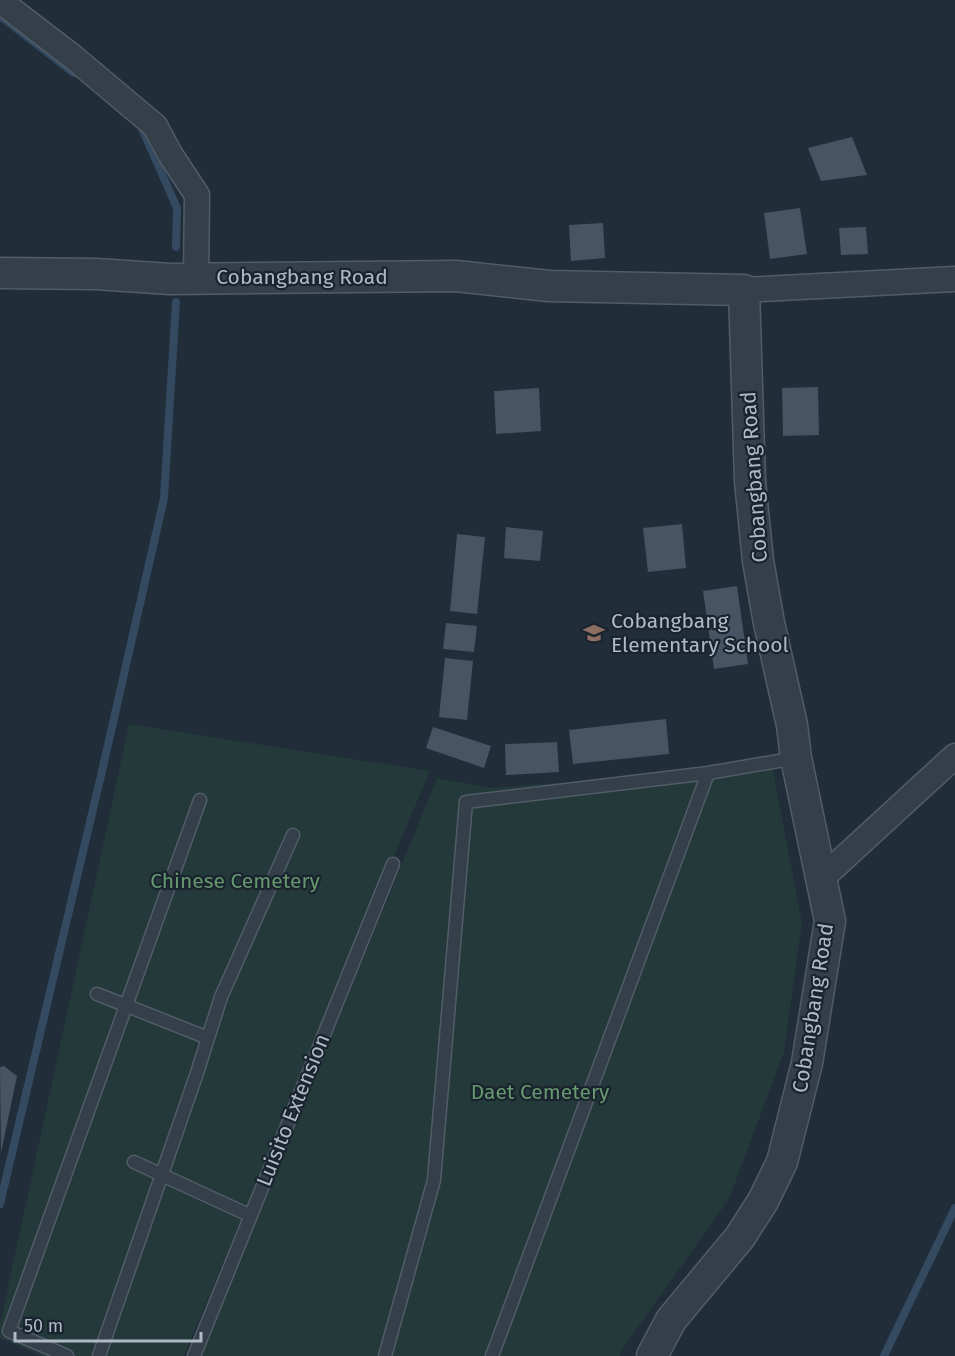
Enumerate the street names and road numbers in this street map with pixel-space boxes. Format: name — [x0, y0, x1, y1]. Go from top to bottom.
street label: Cobangbang Road — [216, 264, 388, 290]
street label: Cobangbang Road — [735, 391, 773, 563]
street label: Cobangbang Road — [787, 921, 839, 1095]
street label: Luisito Extension — [251, 1030, 335, 1190]

